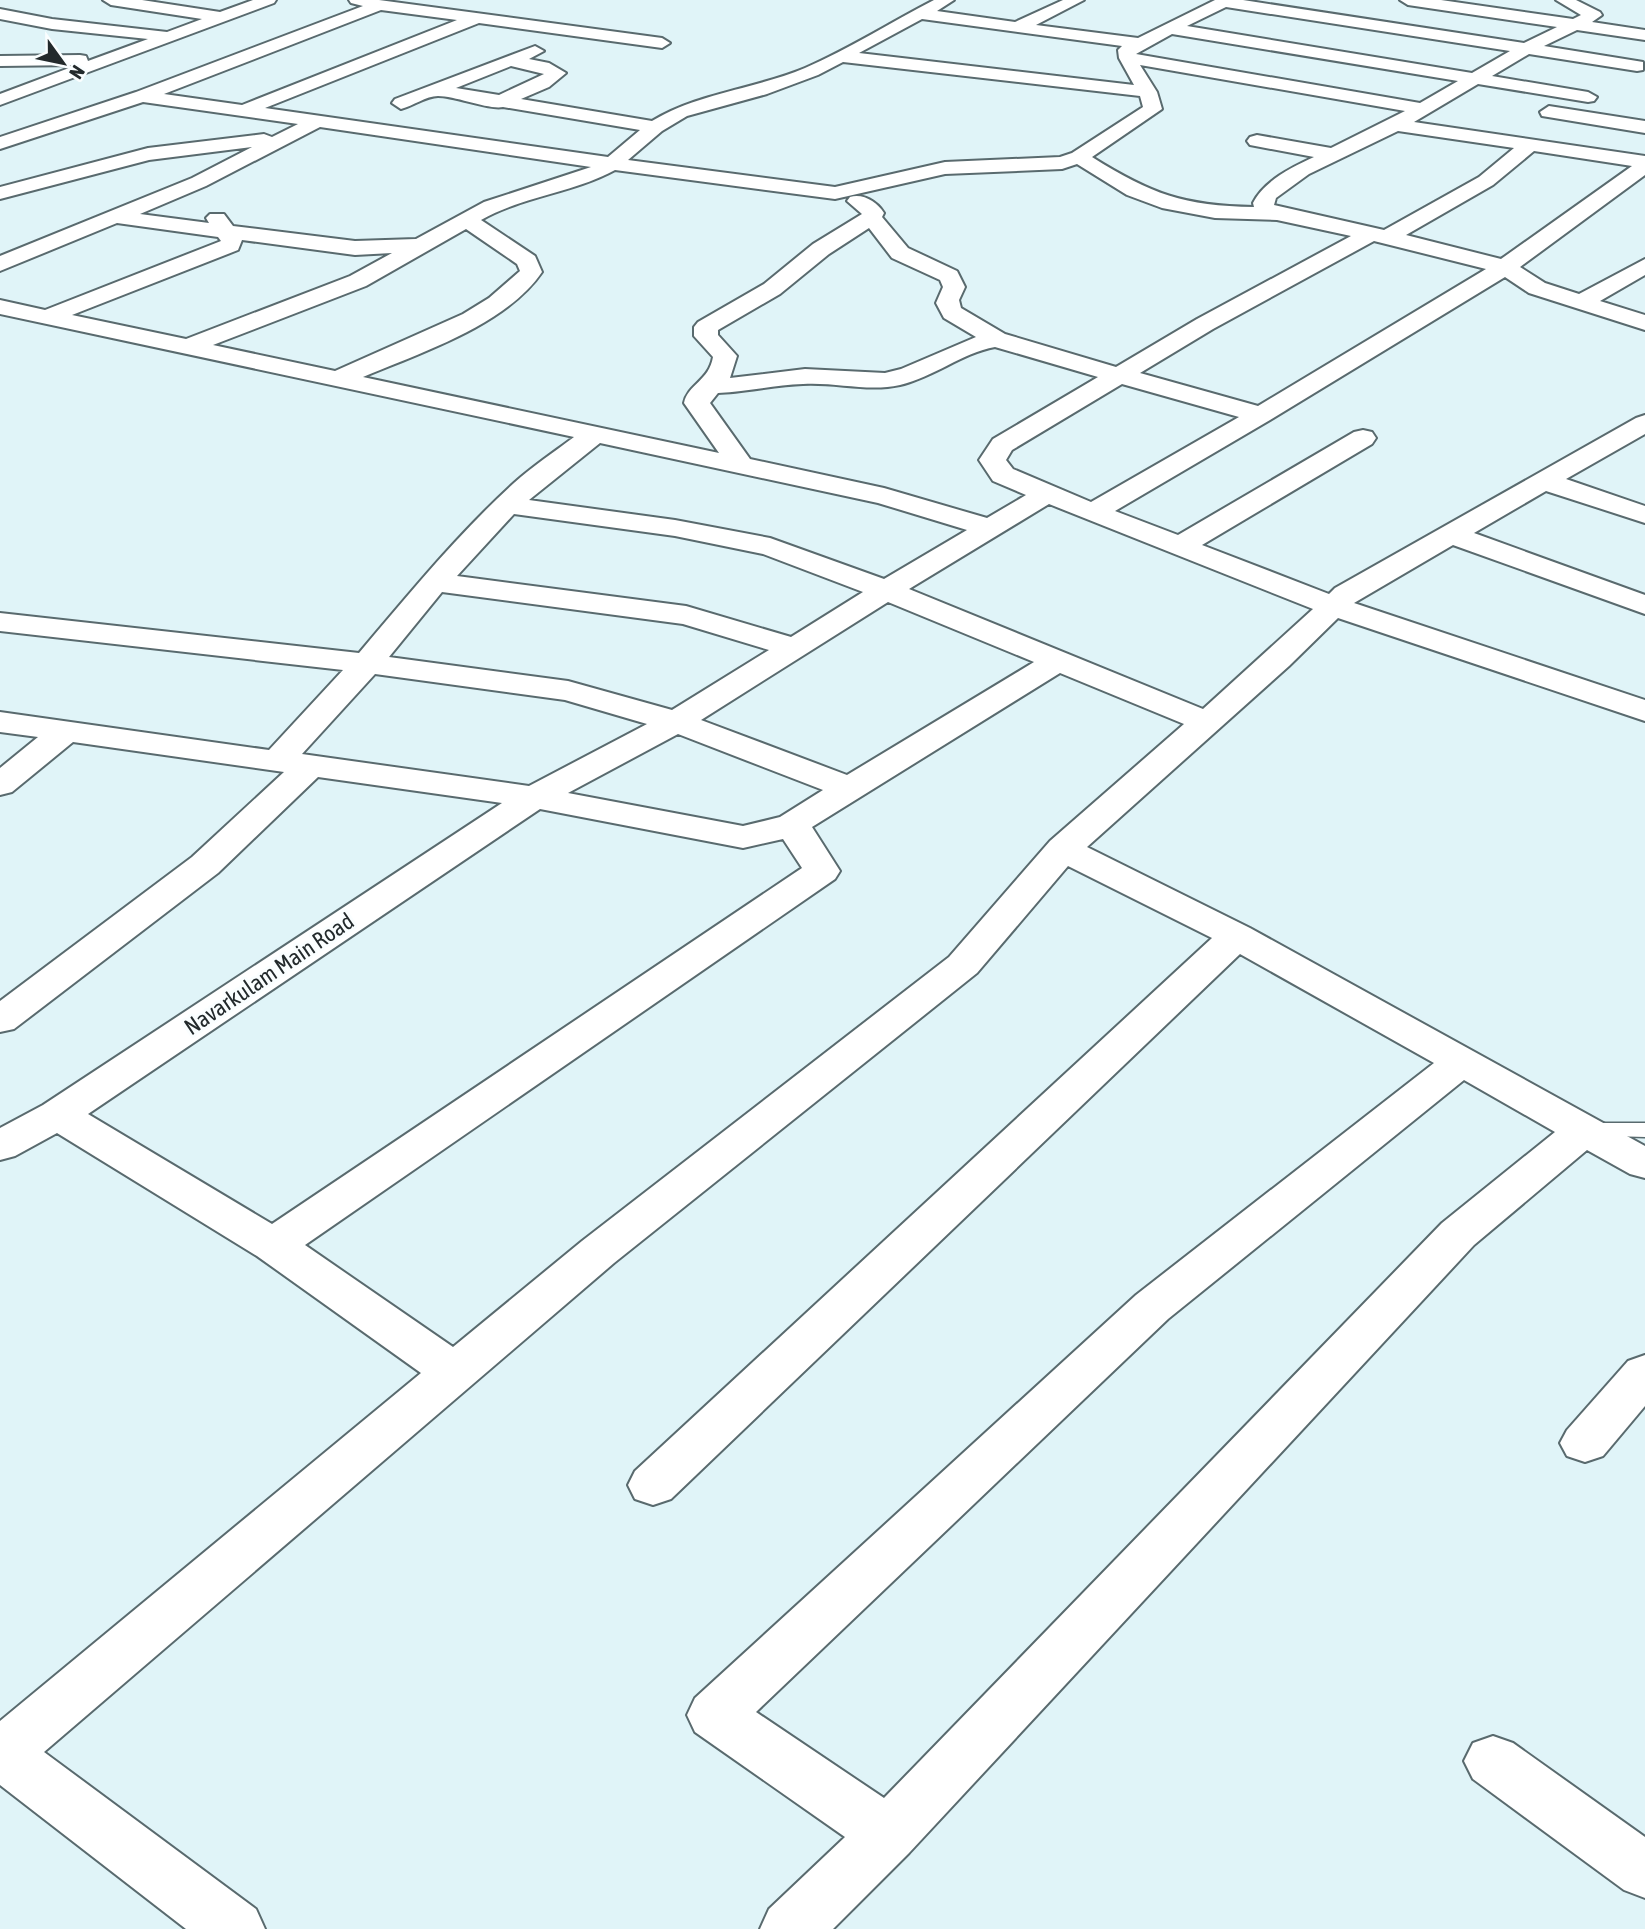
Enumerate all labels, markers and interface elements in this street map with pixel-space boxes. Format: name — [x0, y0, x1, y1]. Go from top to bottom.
north arrow — [28, 28, 98, 98]
text: N — [65, 62, 90, 83]
street label: Navarkulam Main Road — [180, 908, 358, 1040]

